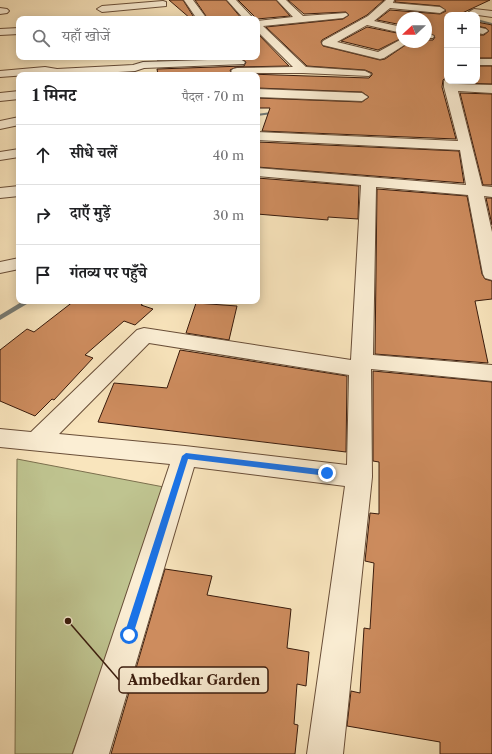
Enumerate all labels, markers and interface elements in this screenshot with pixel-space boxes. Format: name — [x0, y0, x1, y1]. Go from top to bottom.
north arrow — [396, 12, 432, 48]
map controls — [444, 12, 480, 84]
button: + — [444, 12, 480, 48]
search box — [16, 16, 260, 60]
text: यहाँ खोजें — [62, 26, 110, 45]
icon: search — [30, 27, 52, 49]
button: − — [444, 48, 480, 84]
text: 1 मिनट — [32, 85, 76, 105]
text: पैदल · 70 m — [182, 88, 244, 104]
text: सीधे चलें — [70, 143, 117, 162]
icon: ahead — [32, 144, 54, 166]
text: 40 m — [213, 147, 244, 163]
text: दाएँ मुड़ें — [70, 203, 110, 222]
icon: right — [32, 204, 54, 226]
text: 30 m — [213, 207, 244, 223]
text: गंतव्य पर पहुँचे — [70, 263, 147, 282]
icon: arrive — [32, 264, 54, 286]
route end — [318, 464, 336, 482]
route start — [120, 626, 138, 644]
callout: Ambedkar Garden — [119, 667, 268, 693]
text: Ambedkar Garden — [127, 671, 261, 689]

